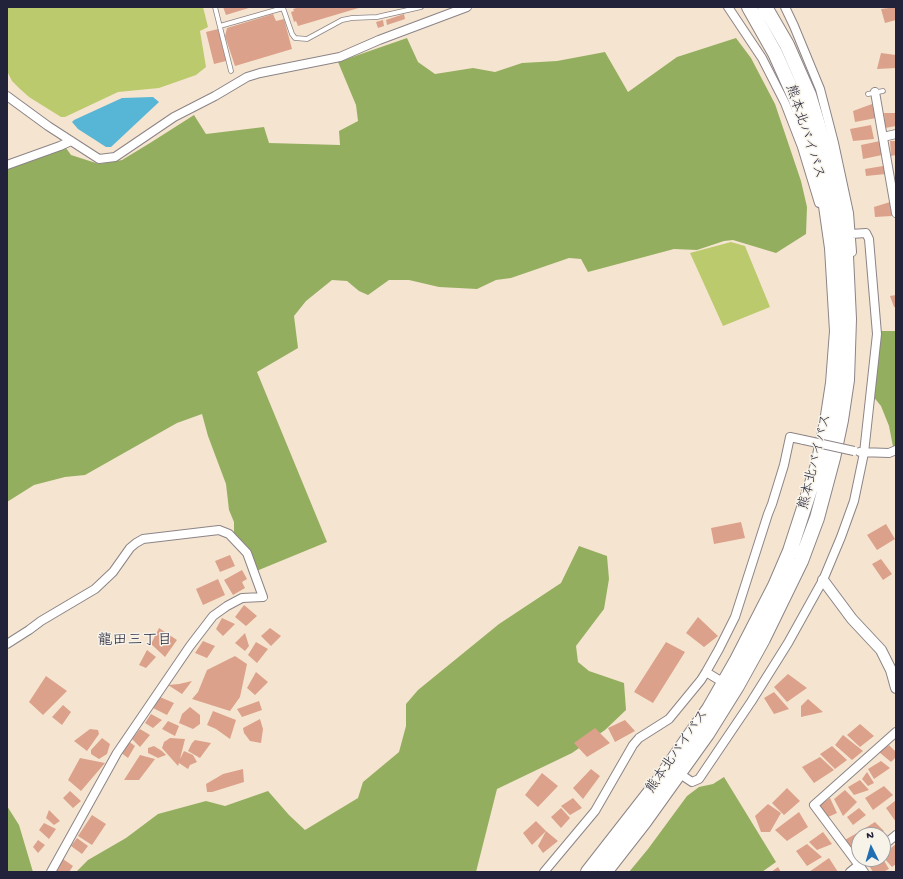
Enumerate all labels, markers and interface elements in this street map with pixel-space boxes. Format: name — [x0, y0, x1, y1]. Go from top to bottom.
street label: 熊本北バイパス — [781, 83, 827, 181]
street label: 熊本北バイパス — [796, 412, 836, 512]
district label: 龍田三丁目 — [98, 633, 172, 651]
street label: 熊本北バイパス — [643, 707, 713, 797]
north arrow — [851, 827, 891, 867]
text: N — [866, 830, 874, 842]

